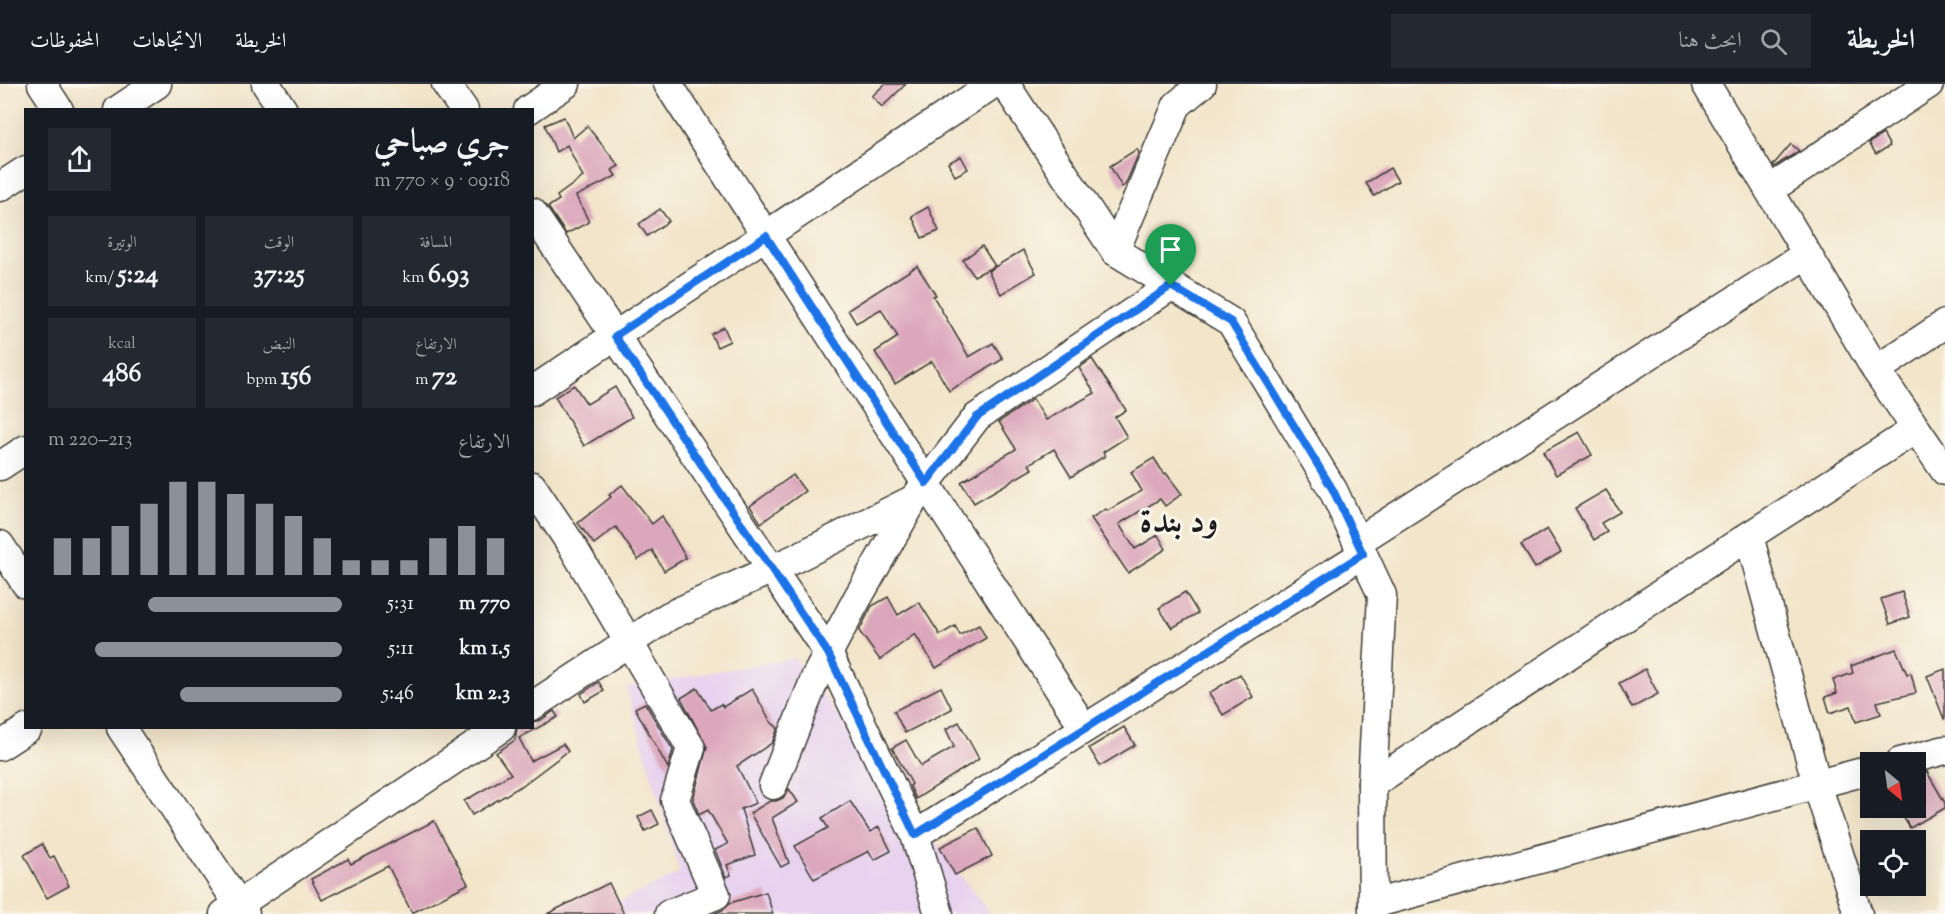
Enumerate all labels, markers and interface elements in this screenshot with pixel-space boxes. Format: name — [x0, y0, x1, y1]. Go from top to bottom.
search box — [1391, 14, 1811, 68]
text: الخريطة — [1847, 21, 1915, 61]
icon: search — [1757, 25, 1790, 58]
text: ابحث هنا — [1679, 26, 1742, 58]
text: المحفوظات — [30, 27, 99, 57]
text: الاتجاهات — [132, 27, 202, 57]
text: الخريطة — [235, 27, 286, 57]
text: جري صباحي — [374, 120, 510, 168]
button: share — [48, 128, 111, 191]
text: 09:18 · 9 × 770 m — [374, 167, 510, 196]
pin — [1145, 224, 1196, 286]
text: الوتيرة — [107, 232, 137, 255]
text: الوقت — [264, 232, 294, 255]
text: المسافة — [420, 232, 452, 255]
icon: arrive — [1154, 233, 1187, 266]
text: 5:24 — [118, 257, 158, 294]
text: 37:25 — [253, 257, 305, 294]
text: 6.93 — [428, 257, 469, 294]
text: /km — [86, 267, 118, 290]
text: km — [403, 267, 428, 290]
text: kcal — [108, 333, 136, 356]
text: النبض — [263, 334, 295, 357]
text: الارتفاع — [415, 334, 457, 357]
text: 486 — [102, 356, 142, 393]
text: 156 — [281, 359, 311, 396]
text: 72 — [432, 359, 457, 396]
text: bpm — [247, 369, 281, 392]
text: m — [415, 369, 432, 392]
text: 213–220 m — [48, 426, 132, 455]
text: الارتفاع — [458, 429, 510, 458]
district label: ود بندة — [1140, 498, 1218, 547]
text: 5:31 — [387, 590, 414, 619]
text: 770 m — [459, 590, 510, 619]
text: 5:11 — [388, 635, 414, 664]
text: 1.5 km — [460, 635, 510, 664]
text: 5:46 — [382, 680, 414, 709]
text: 2.3 km — [456, 680, 510, 709]
north arrow — [1860, 752, 1926, 818]
map controls — [1860, 752, 1926, 896]
button: locate — [1860, 830, 1926, 896]

